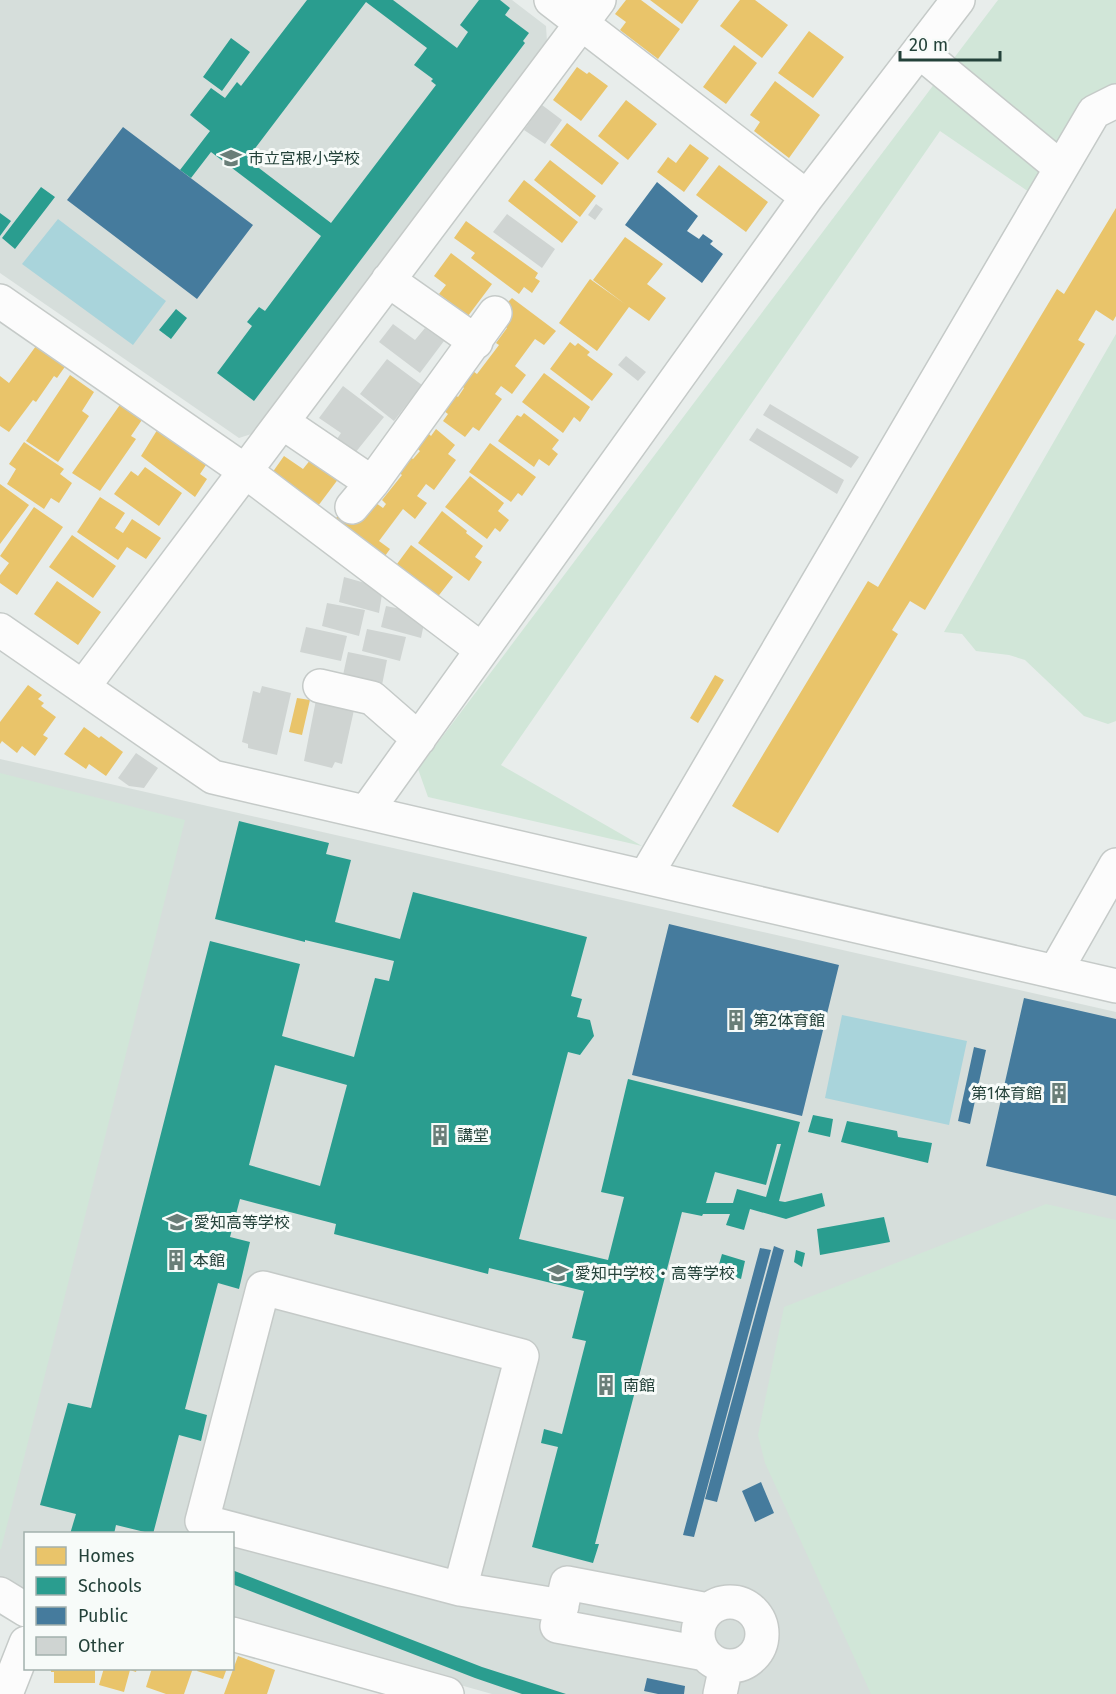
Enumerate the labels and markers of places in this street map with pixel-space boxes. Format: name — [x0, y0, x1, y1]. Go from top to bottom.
school or university icon: 市立宮根小学校 — [219, 146, 243, 170]
place label: 市立宮根小学校 — [248, 149, 360, 168]
building icon: 第2体育館 — [724, 1008, 748, 1032]
place label: 第2体育館 — [753, 1011, 825, 1030]
building icon: 第1体育館 — [1047, 1081, 1071, 1105]
place label: 第1体育館 — [971, 1084, 1042, 1103]
building icon: 講堂 — [428, 1123, 452, 1147]
place label: 講堂 — [457, 1126, 489, 1145]
school or university icon: 愛知高等学校 — [165, 1210, 189, 1234]
place label: 愛知高等学校 — [194, 1213, 290, 1232]
building icon: 本館 — [164, 1248, 188, 1272]
place label: 本館 — [193, 1251, 225, 1270]
school or university icon: 愛知中学校・高等学校 — [546, 1261, 570, 1285]
place label: 愛知中学校・高等学校 — [575, 1264, 735, 1283]
building icon: 南館 — [594, 1373, 618, 1397]
place label: 南館 — [623, 1376, 655, 1395]

